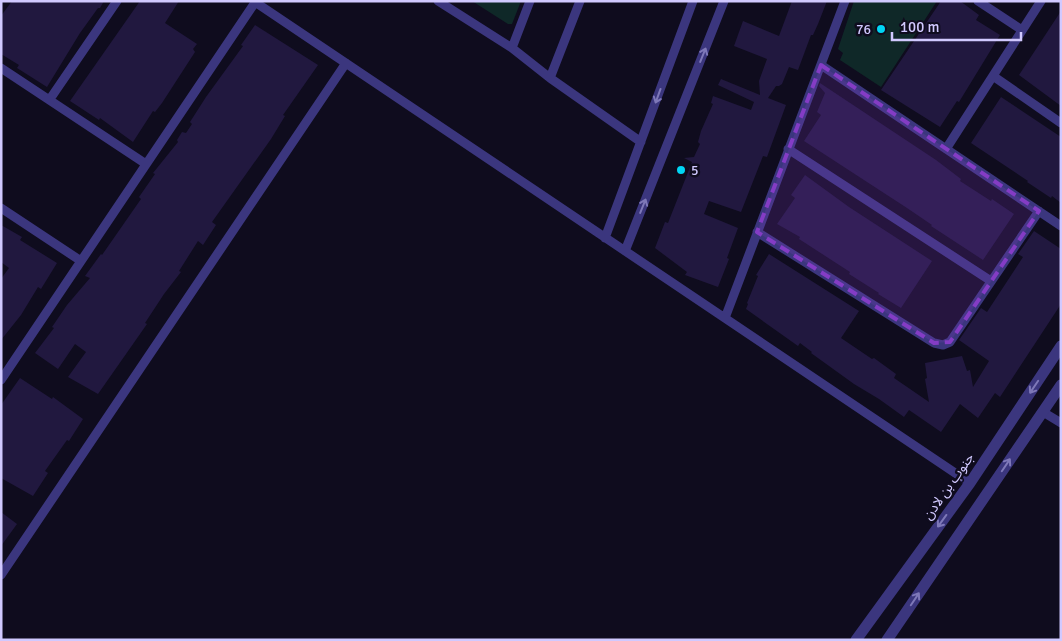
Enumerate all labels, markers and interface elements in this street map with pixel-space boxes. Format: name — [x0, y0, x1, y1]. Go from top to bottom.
scale bar — [892, 10, 1021, 42]
text: 100 m — [900, 18, 940, 36]
place label: 76 — [856, 21, 871, 38]
marker: 76 — [875, 23, 887, 35]
one-way arrow — [699, 47, 708, 63]
one-way arrow — [653, 88, 662, 103]
place label: 5 — [691, 162, 699, 179]
marker: 5 — [675, 164, 687, 176]
one-way arrow — [639, 198, 648, 214]
one-way arrow — [1029, 380, 1039, 394]
street label: جنوب بن لادن — [919, 449, 978, 523]
one-way arrow — [1001, 459, 1011, 473]
one-way arrow — [937, 514, 947, 528]
one-way arrow — [910, 593, 920, 607]

